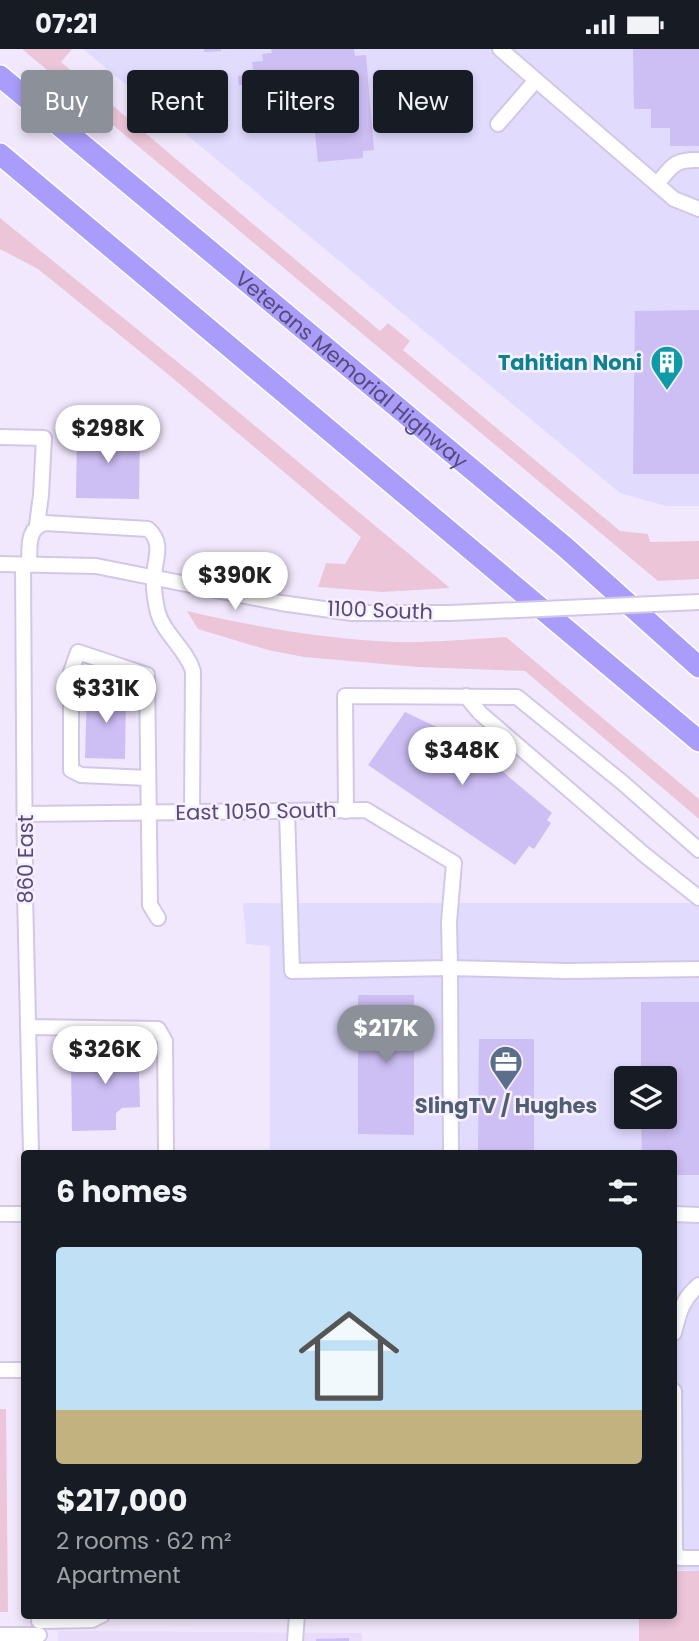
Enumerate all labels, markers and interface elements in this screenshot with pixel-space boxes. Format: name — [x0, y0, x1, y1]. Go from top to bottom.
text: 07:21 — [35, 6, 98, 42]
chip: Buy — [21, 70, 113, 133]
chip: Rent — [127, 70, 228, 133]
chip: Filters — [242, 70, 359, 133]
chip: New — [373, 70, 473, 133]
street label: Veterans Memorial Highway — [229, 264, 474, 475]
building icon: Tahitian Noni — [648, 343, 686, 392]
place label: Tahitian Noni — [498, 348, 642, 377]
pin: $298K — [59, 405, 157, 465]
text: $298K — [71, 412, 145, 444]
pin: $390K — [186, 553, 284, 612]
text: $390K — [198, 559, 272, 591]
street label: 1100 South — [327, 594, 433, 626]
pin: $331K — [57, 665, 155, 725]
text: $331K — [72, 672, 140, 704]
pin: $348K — [413, 727, 511, 787]
text: $348K — [424, 734, 500, 766]
street label: East 1050 South — [175, 795, 337, 827]
street label: 860 East — [11, 815, 40, 903]
pin: $217K — [337, 1005, 435, 1065]
text: $217K — [353, 1012, 419, 1044]
pin: $326K — [56, 1027, 154, 1086]
text: $326K — [69, 1033, 141, 1065]
office icon: SlingTV / Hughes — [487, 1043, 525, 1092]
map controls — [614, 1066, 677, 1129]
button: layers — [614, 1066, 677, 1129]
place label: SlingTV / Hughes — [415, 1091, 597, 1120]
text: 6 homes — [56, 1170, 188, 1213]
icon: filters — [604, 1173, 642, 1211]
icon: home — [286, 1293, 412, 1419]
text: $217,000 — [56, 1479, 188, 1522]
text: 2 rooms · 62 m² — [56, 1525, 232, 1557]
text: Apartment — [56, 1559, 181, 1591]

